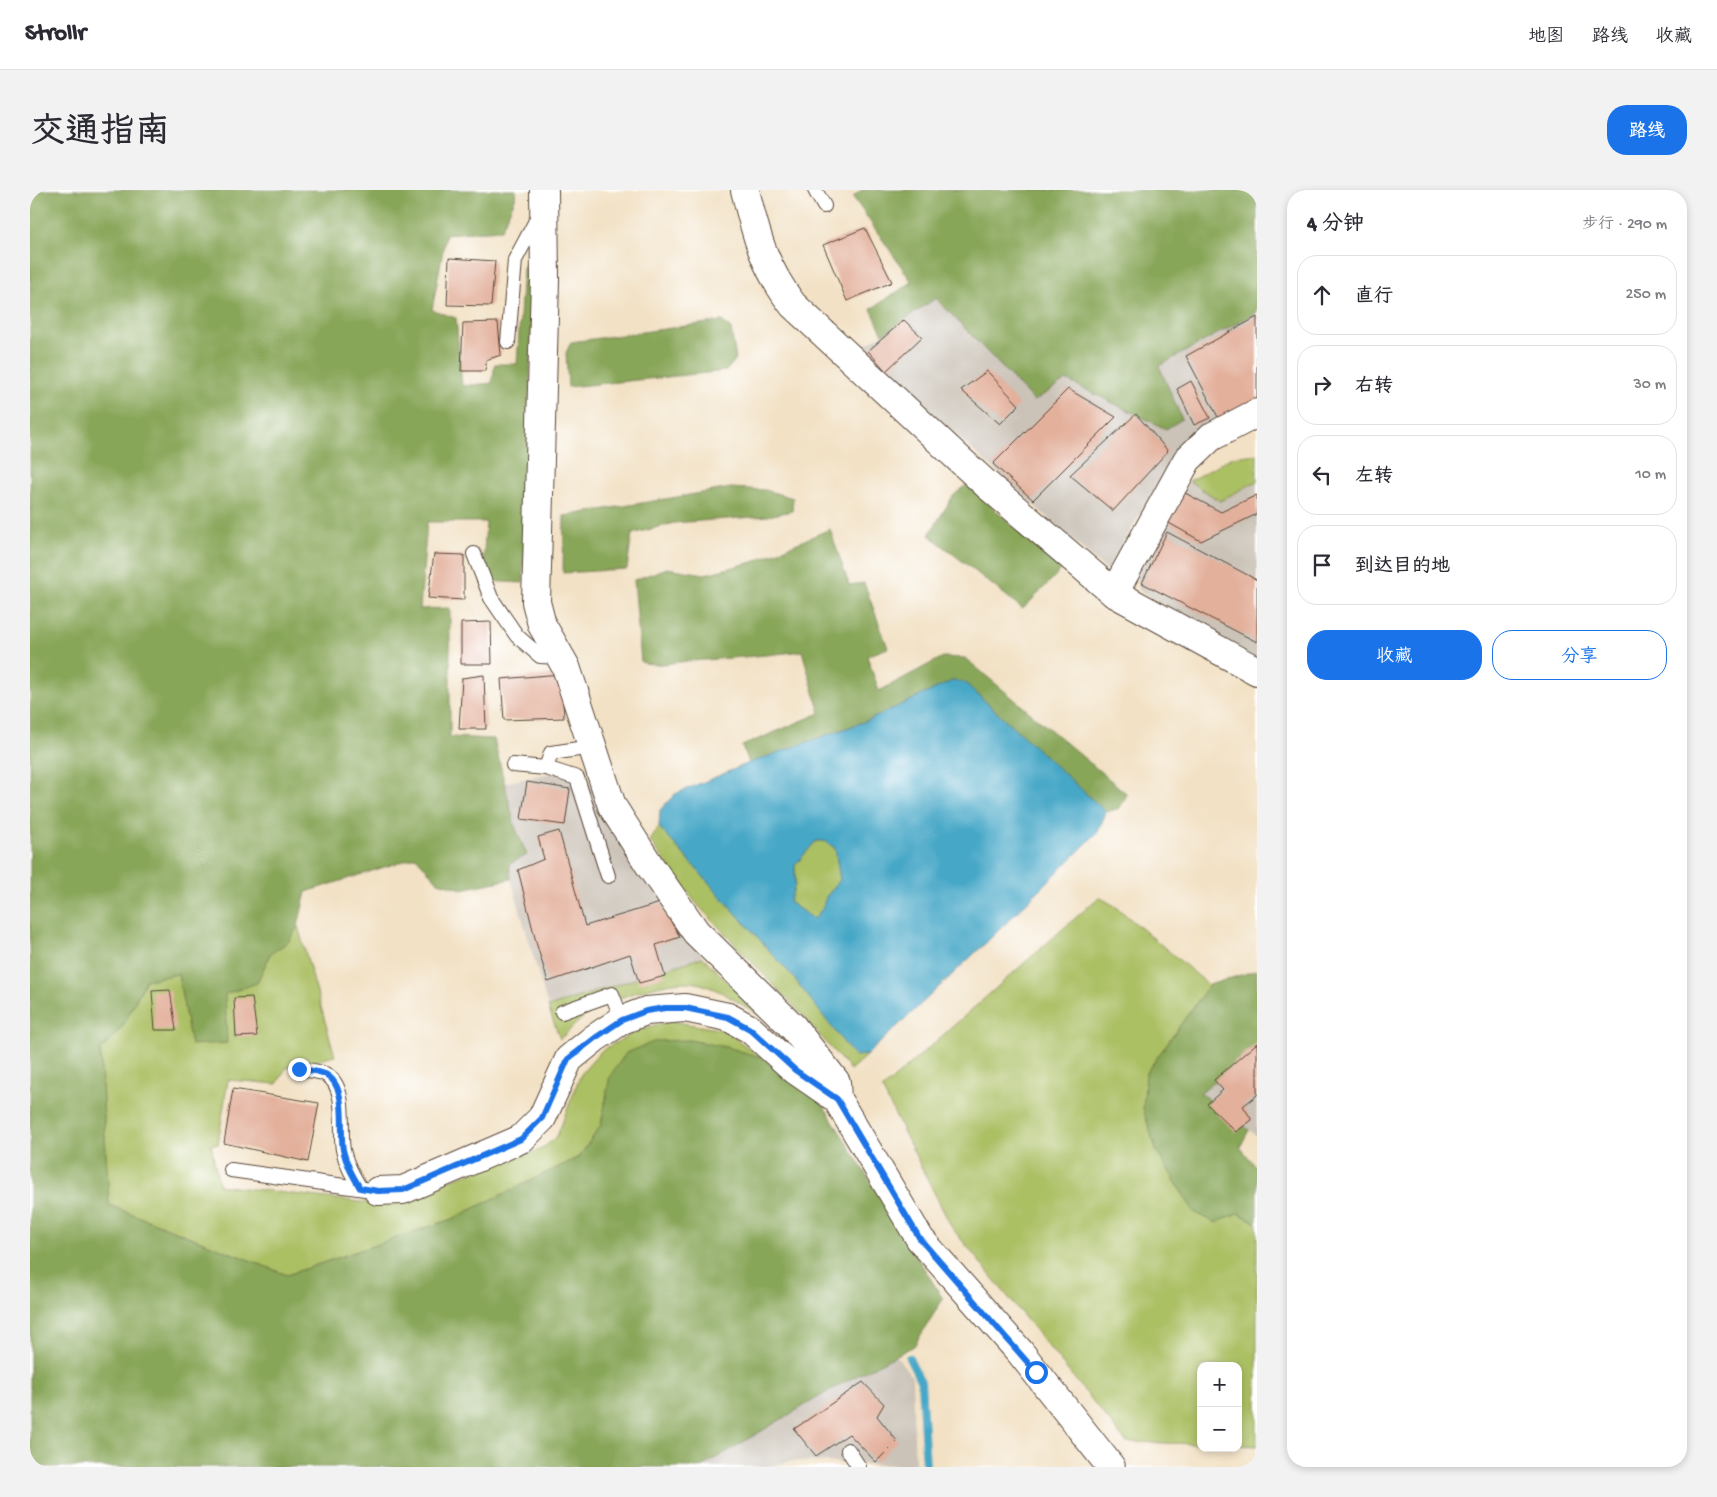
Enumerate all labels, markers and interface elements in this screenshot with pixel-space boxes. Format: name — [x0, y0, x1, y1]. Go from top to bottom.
text: Strollr — [25, 20, 86, 49]
text: 地图 — [1528, 27, 1564, 48]
text: 路线 — [1592, 27, 1628, 48]
text: 收藏 — [1656, 27, 1692, 48]
button: 路线 — [1607, 105, 1687, 155]
text: 交通指南 — [30, 114, 170, 155]
text: 4 分钟 — [1307, 213, 1364, 238]
text: 步行 · 290 m — [1582, 216, 1667, 235]
icon: ahead — [1308, 281, 1336, 309]
text: 直行 — [1355, 286, 1393, 309]
text: 250 m — [1626, 286, 1666, 305]
icon: right — [1308, 371, 1336, 399]
text: 右转 — [1355, 376, 1393, 399]
text: 30 m — [1633, 376, 1666, 395]
icon: left — [1308, 461, 1336, 489]
text: 左转 — [1355, 466, 1393, 489]
text: 10 m — [1635, 466, 1666, 485]
icon: arrive — [1308, 551, 1336, 579]
text: 到达目的地 — [1355, 556, 1450, 579]
button: 收藏 — [1307, 630, 1482, 680]
button: 分享 — [1492, 630, 1667, 680]
route end — [288, 1058, 311, 1081]
route start — [1025, 1361, 1048, 1384]
map controls — [1197, 1362, 1242, 1452]
button: + — [1197, 1362, 1242, 1407]
button: − — [1197, 1407, 1242, 1452]

